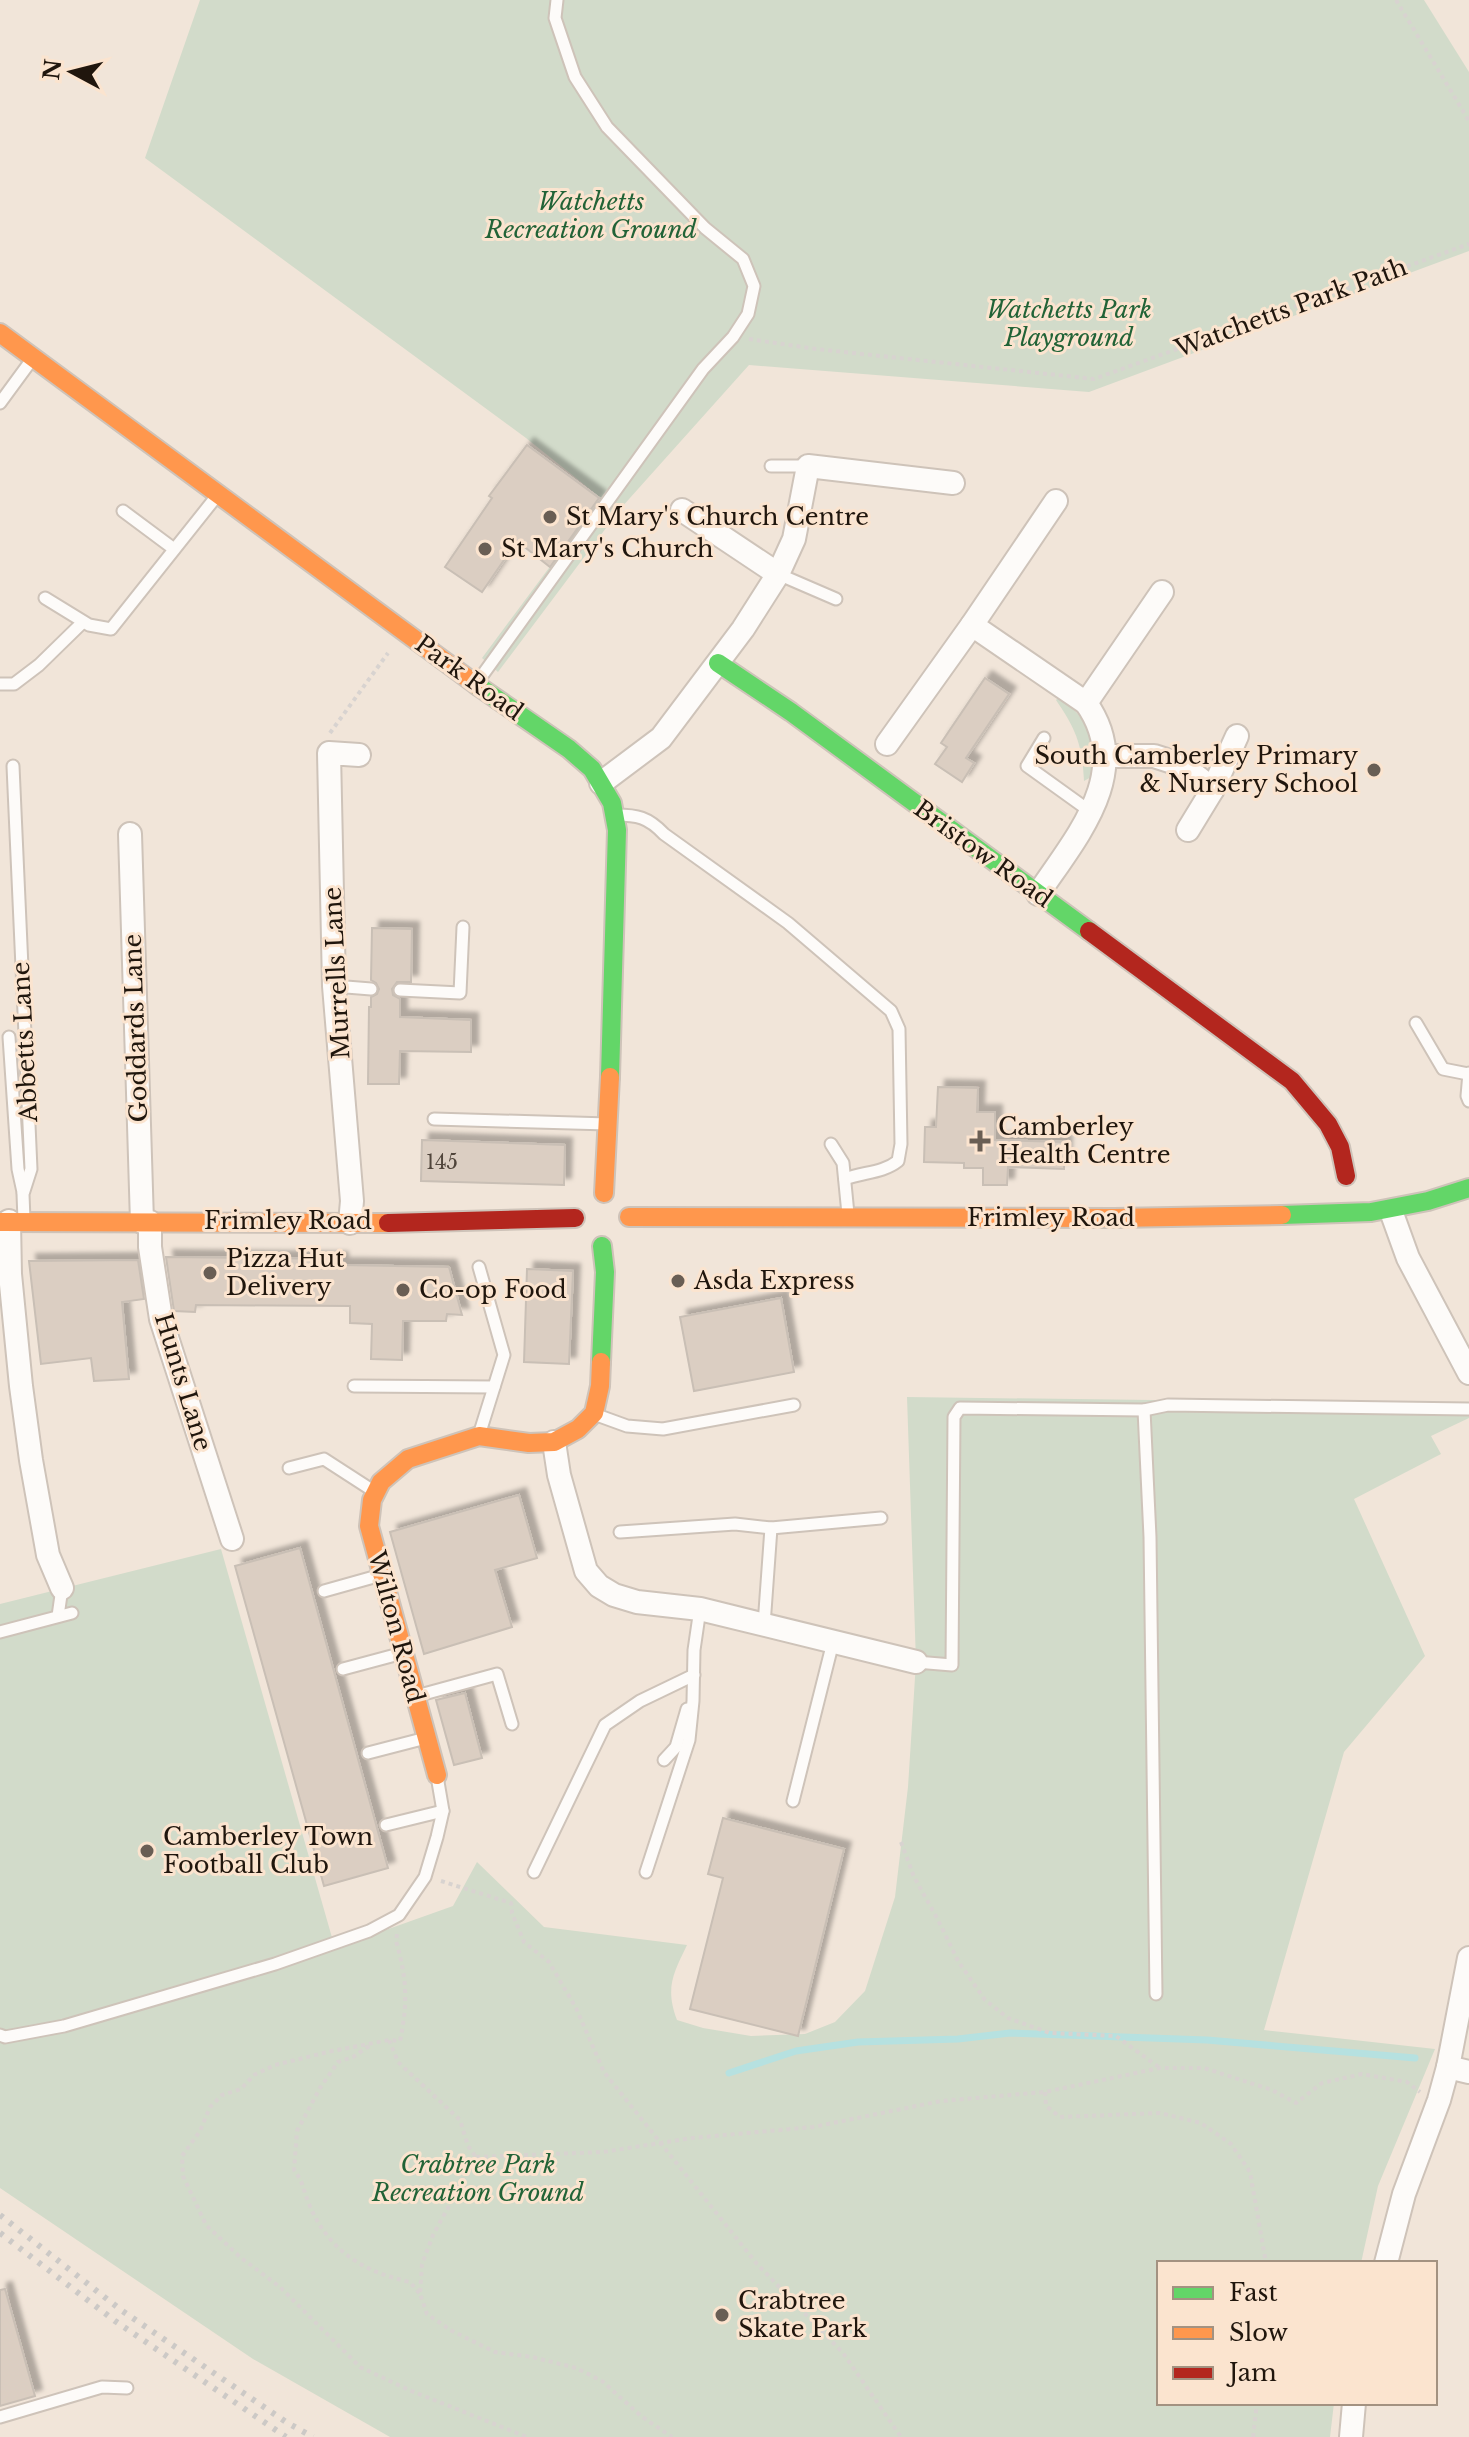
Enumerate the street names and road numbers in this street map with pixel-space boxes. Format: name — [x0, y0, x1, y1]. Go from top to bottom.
street label: Watchetts Park Path — [1170, 252, 1411, 363]
street label: Park Road — [410, 629, 529, 726]
street label: Bristow Road — [909, 794, 1058, 913]
street label: Murrells Lane — [318, 886, 355, 1060]
street label: Goddards Lane — [118, 933, 153, 1123]
street label: Abbetts Lane — [6, 961, 43, 1124]
street label: Frimley Road — [967, 1203, 1135, 1232]
street label: Frimley Road — [204, 1206, 372, 1235]
street label: Hunts Lane — [149, 1310, 218, 1454]
street label: Wilton Road — [362, 1547, 431, 1706]

